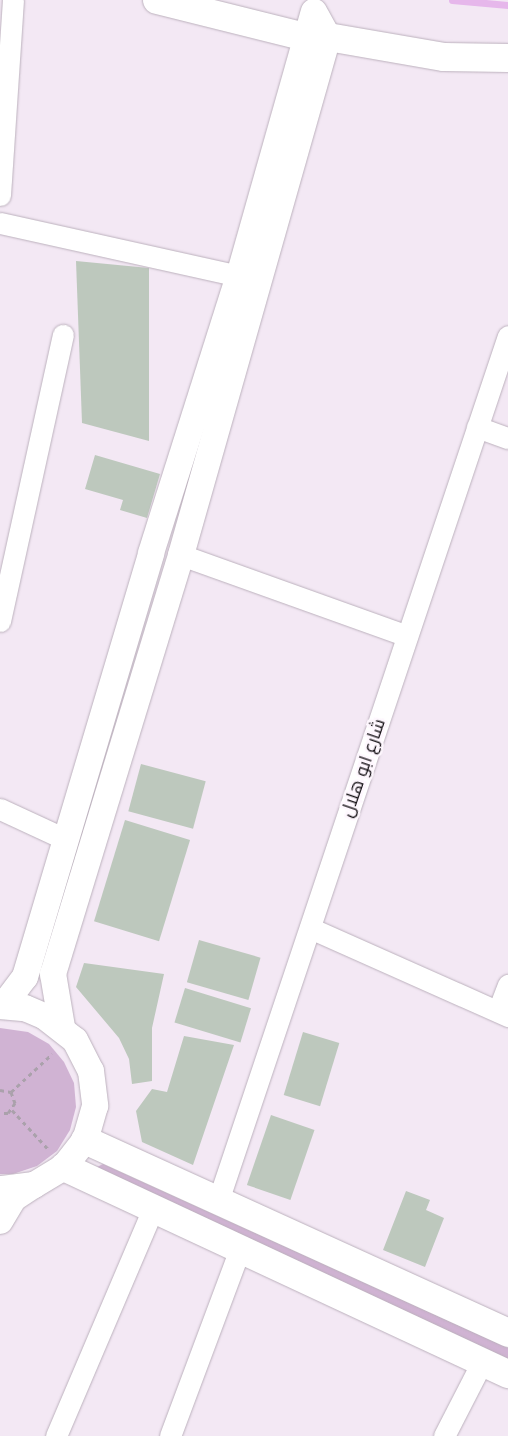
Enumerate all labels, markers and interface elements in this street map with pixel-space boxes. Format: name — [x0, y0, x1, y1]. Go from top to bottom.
street label: شارع ابو هلال — [336, 716, 390, 820]

